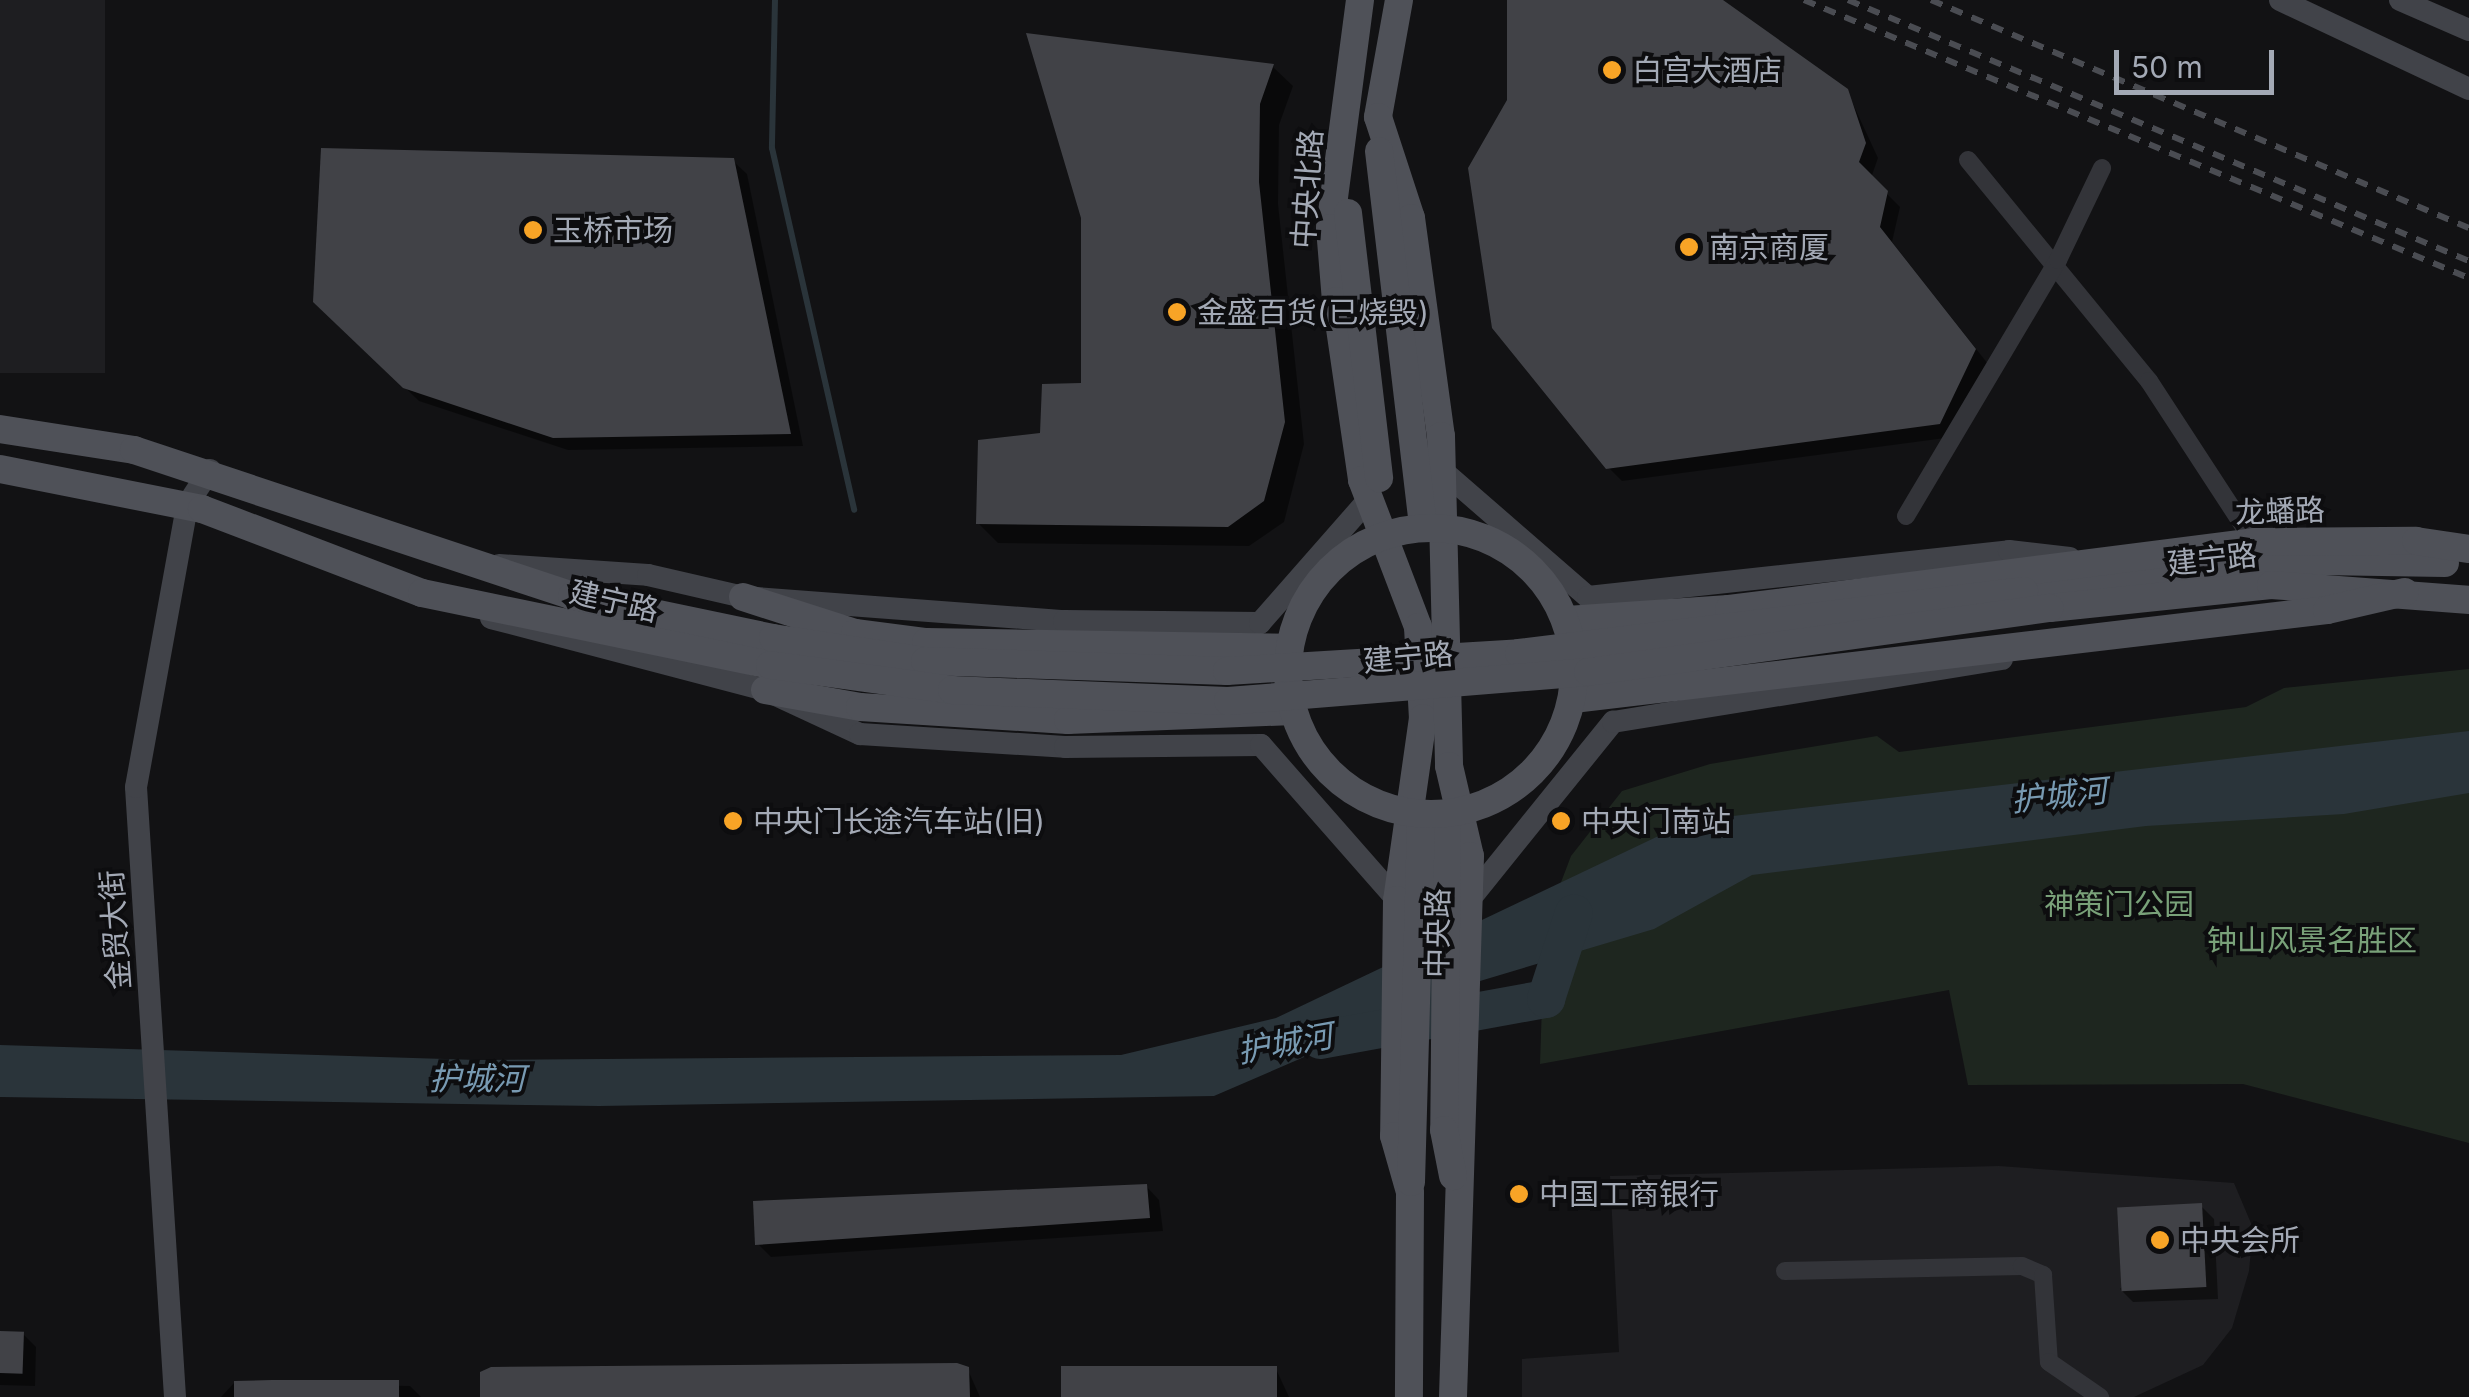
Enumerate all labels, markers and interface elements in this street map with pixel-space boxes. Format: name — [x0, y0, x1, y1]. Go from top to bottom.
scale bar — [2119, 30, 2279, 92]
text: 50 m — [2131, 49, 2203, 85]
place label: 白宫大酒店 — [1632, 52, 1782, 88]
marker: 白宫大酒店 — [1601, 59, 1623, 81]
street label: 中央北路 — [1285, 128, 1329, 250]
place label: 玉桥市场 — [553, 212, 673, 248]
marker: 玉桥市场 — [522, 219, 544, 241]
place label: 南京商厦 — [1709, 229, 1829, 265]
marker: 南京商厦 — [1678, 236, 1700, 258]
place label: 金盛百货(已烧毁) — [1197, 294, 1429, 330]
marker: 金盛百货(已烧毁) — [1166, 301, 1188, 323]
street label: 龙蟠路 — [2234, 491, 2326, 531]
street label: 建宁路 — [2165, 536, 2259, 582]
street label: 建宁路 — [566, 573, 662, 629]
street label: 建宁路 — [1362, 635, 1454, 679]
water label: 护城河 — [2009, 772, 2109, 820]
place label: 中央门长途汽车站(旧) — [753, 803, 1045, 839]
place label: 中央门南站 — [1581, 803, 1731, 839]
marker: 中央门长途汽车站(旧) — [722, 810, 744, 832]
marker: 中央门南站 — [1550, 810, 1572, 832]
street label: 金贸大街 — [93, 869, 137, 991]
park label: 神策门公园 — [2044, 886, 2194, 922]
street label: 中央路 — [1418, 888, 1456, 978]
park label: 钟山风景名胜区 — [2207, 922, 2417, 958]
water label: 护城河 — [1234, 1017, 1336, 1071]
water label: 护城河 — [429, 1060, 525, 1098]
place label: 中国工商银行 — [1539, 1176, 1719, 1212]
marker: 中国工商银行 — [1508, 1183, 1530, 1205]
place label: 中央会所 — [2180, 1222, 2300, 1258]
marker: 中央会所 — [2149, 1229, 2171, 1251]

